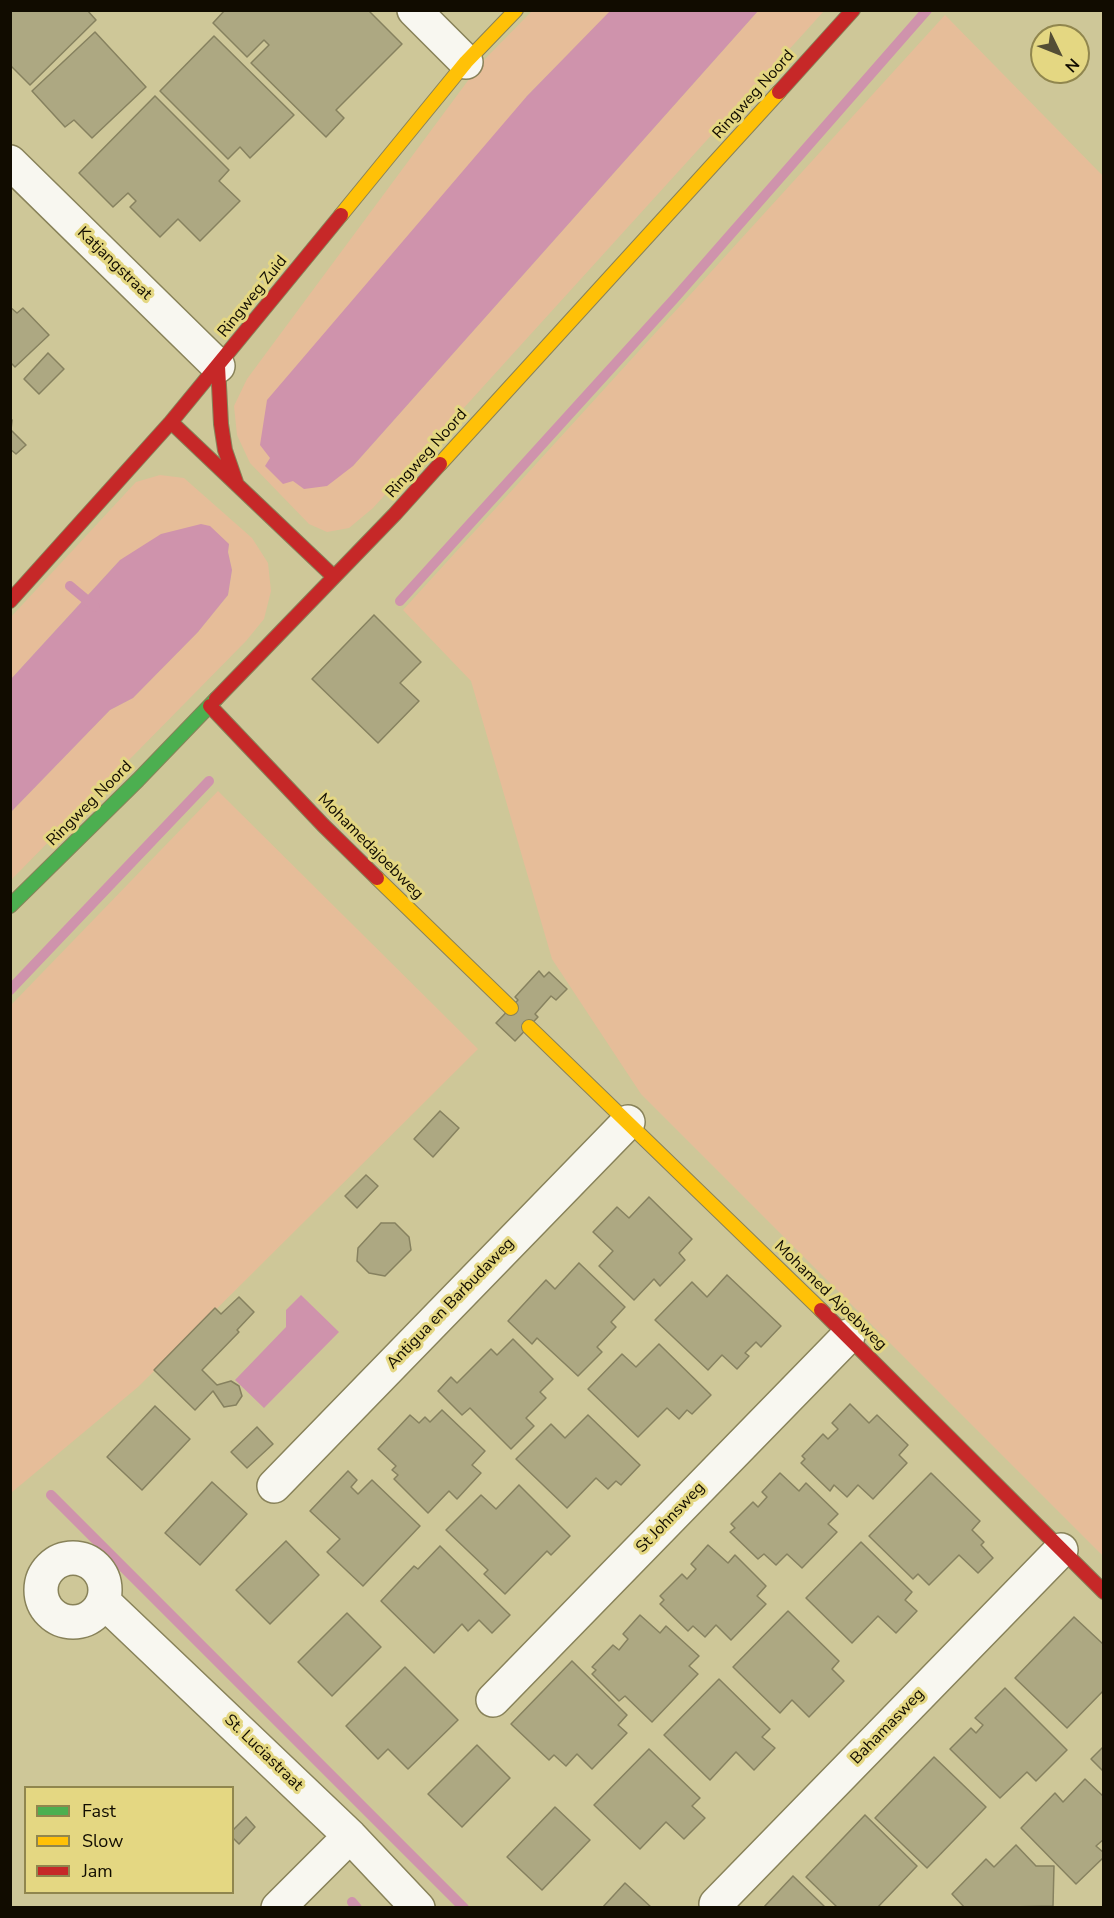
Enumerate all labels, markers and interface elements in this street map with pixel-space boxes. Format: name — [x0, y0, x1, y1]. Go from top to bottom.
north arrow — [1030, 24, 1090, 84]
street label: Ringweg Noord — [709, 47, 799, 143]
text: N — [1060, 53, 1084, 77]
street label: Katjangstraat — [73, 224, 155, 304]
street label: Ringweg Zuid — [214, 252, 292, 342]
street label: Ringweg Noord — [382, 406, 472, 502]
street label: Ringweg Noord — [43, 757, 137, 851]
street label: Mohamedajoebweg — [313, 790, 427, 904]
street label: Antigua en Barbudaweg — [383, 1234, 519, 1374]
street label: Mohamed Ajoebweg — [770, 1237, 890, 1355]
street label: St Johnsweg — [633, 1479, 709, 1557]
street label: Bahamasweg — [847, 1685, 929, 1769]
street label: St. Luciastraat — [220, 1711, 306, 1795]
legend — [24, 1786, 234, 1894]
text: Fast — [82, 1799, 116, 1823]
text: Slow — [82, 1829, 123, 1853]
text: Jam — [82, 1859, 113, 1883]

